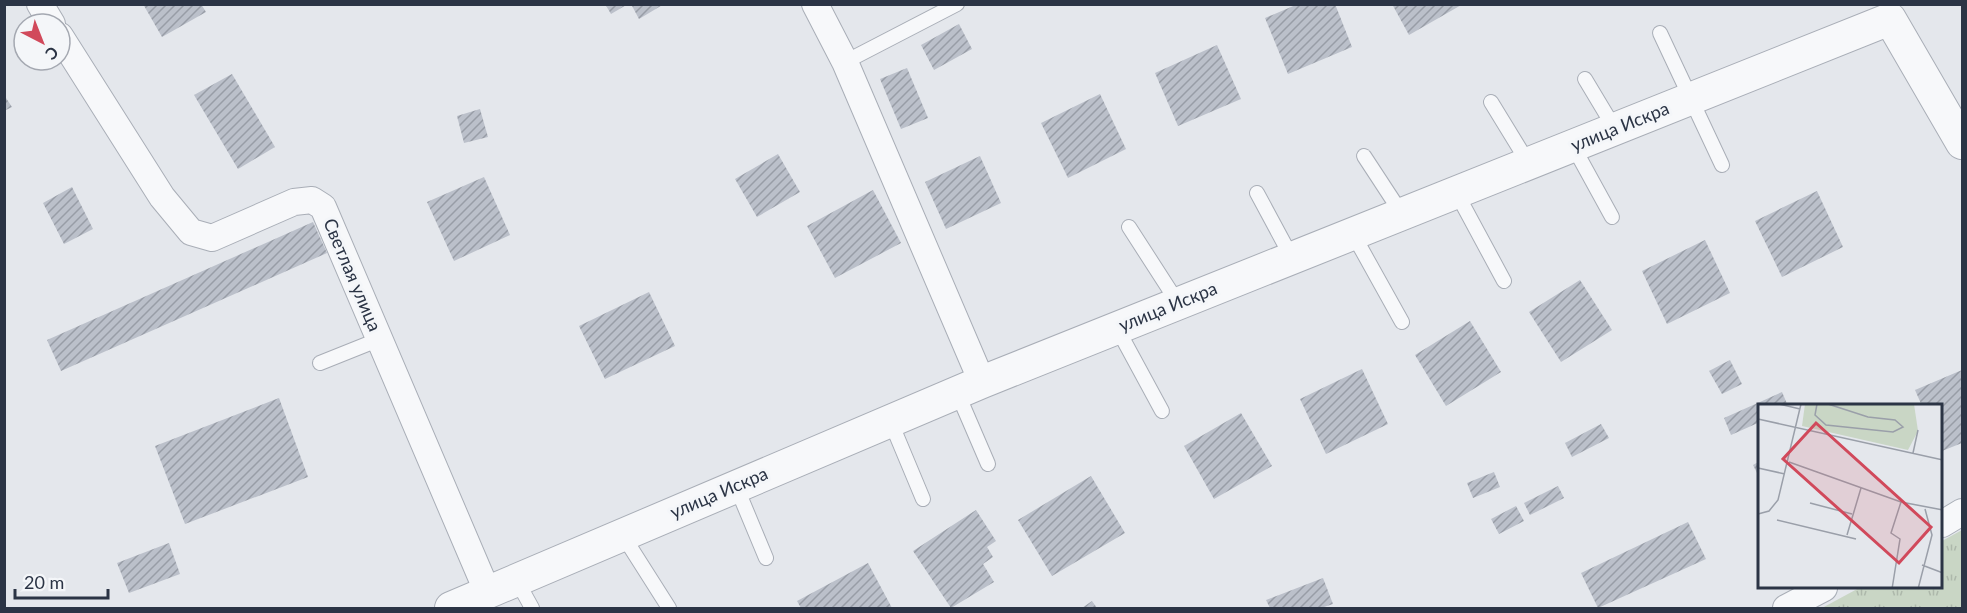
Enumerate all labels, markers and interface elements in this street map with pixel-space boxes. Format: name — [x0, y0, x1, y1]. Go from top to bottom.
north arrow — [12, 12, 72, 72]
text: С — [42, 43, 63, 64]
street label: улица Искра — [1567, 96, 1672, 156]
street label: Светлая улица — [319, 215, 387, 334]
street label: улица Искра — [1115, 276, 1220, 336]
inset map — [1758, 404, 1943, 589]
street label: улица Искра — [666, 462, 771, 523]
scale bar — [15, 562, 108, 600]
text: 20 m — [24, 571, 64, 593]

